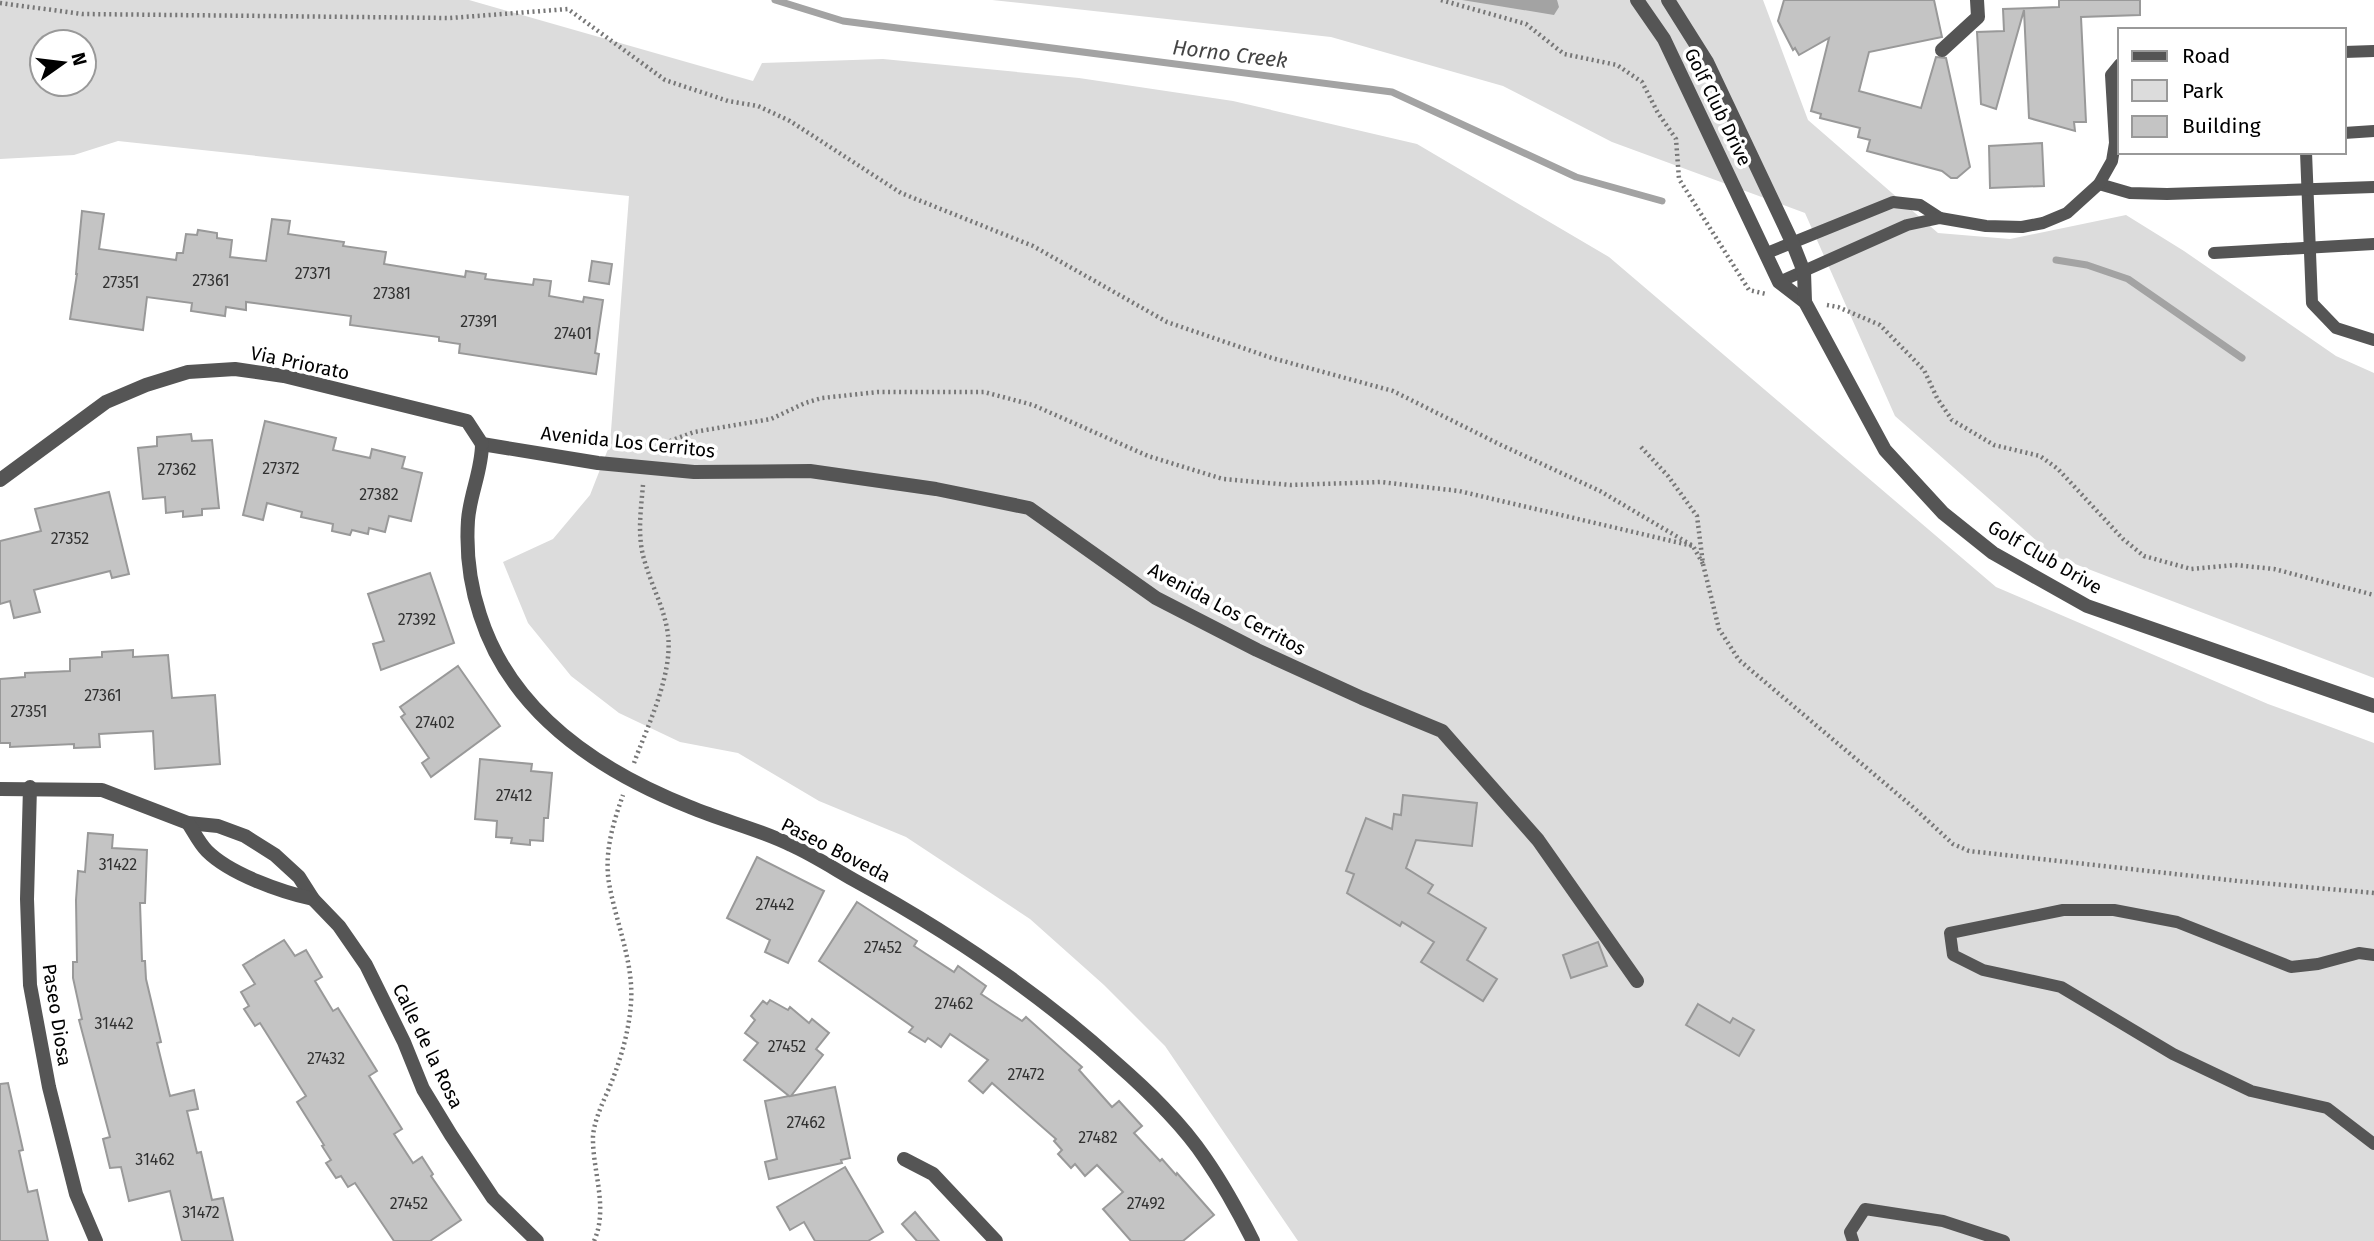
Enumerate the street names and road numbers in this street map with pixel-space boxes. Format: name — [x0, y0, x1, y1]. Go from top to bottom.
street label: Golf Club Drive — [1680, 44, 1756, 170]
street label: Via Priorato — [248, 341, 352, 385]
street label: Avenida Los Cerritos — [540, 421, 716, 463]
street label: Golf Club Drive — [1984, 515, 2106, 599]
street label: Avenida Los Cerritos — [1144, 558, 1310, 660]
street label: Paseo Boveda — [778, 813, 894, 887]
street label: Paseo Diosa — [38, 962, 76, 1068]
street label: Calle de la Rosa — [388, 980, 468, 1112]

